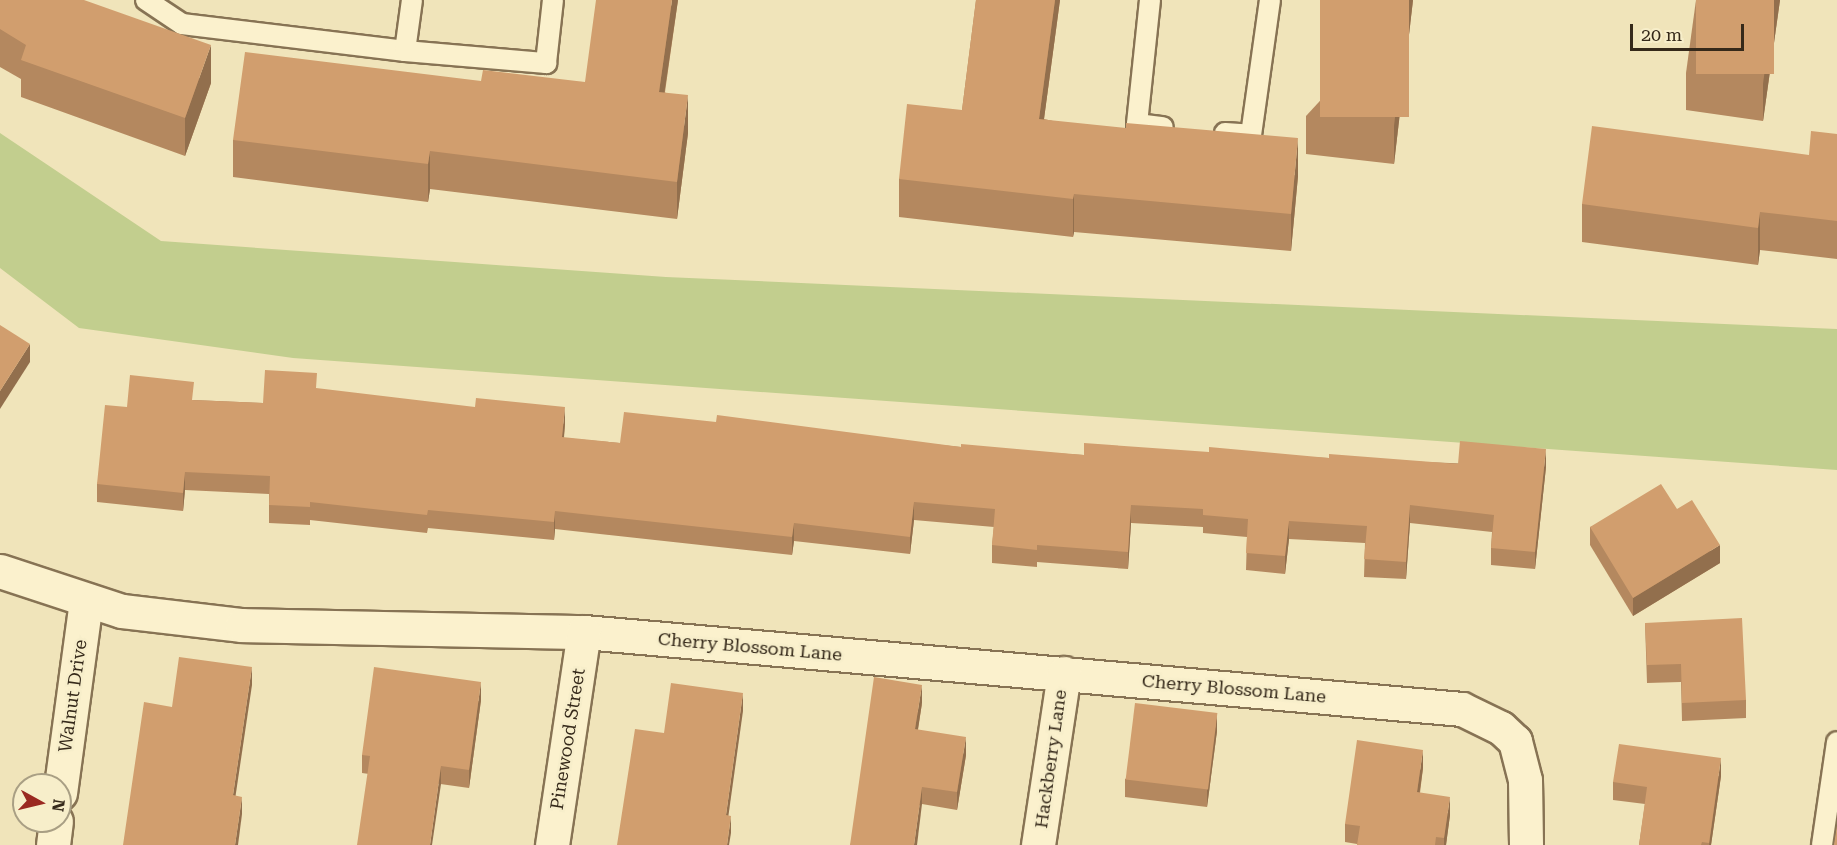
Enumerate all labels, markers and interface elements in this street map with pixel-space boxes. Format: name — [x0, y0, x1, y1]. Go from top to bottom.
scale bar — [1633, 12, 1747, 50]
text: 20 m — [1641, 24, 1682, 45]
street label: Cherry Blossom Lane — [657, 628, 843, 666]
street label: Walnut Drive — [54, 638, 92, 754]
street label: Pinewood Street — [546, 667, 590, 811]
street label: Cherry Blossom Lane — [1141, 670, 1327, 708]
street label: Hackberry Lane — [1031, 688, 1071, 830]
north arrow — [12, 773, 72, 833]
text: N — [48, 798, 69, 813]

